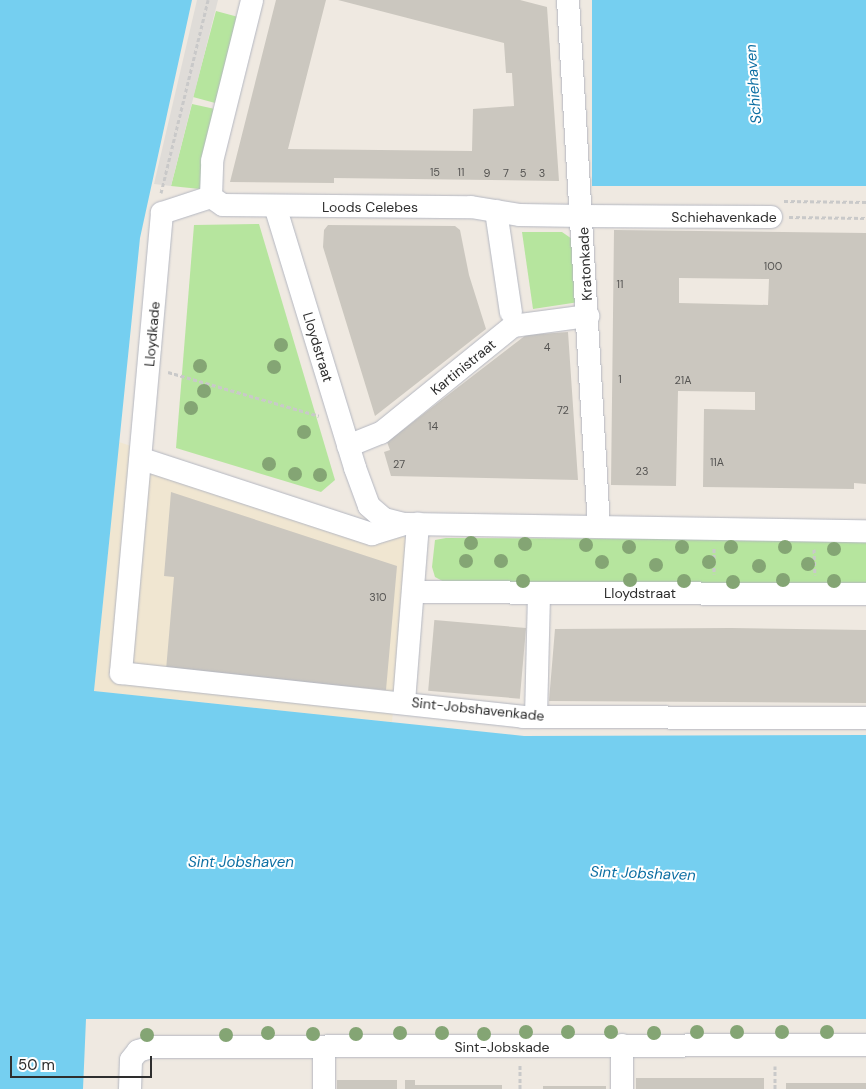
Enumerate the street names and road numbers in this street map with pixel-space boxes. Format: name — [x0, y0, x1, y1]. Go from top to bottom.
street label: Loods Celebes — [322, 199, 418, 215]
street label: Schiehavenkade — [671, 209, 777, 225]
street label: Kratonkade — [575, 227, 595, 301]
street label: Lloydkade — [141, 301, 163, 367]
street label: Lloydstraat — [299, 310, 337, 384]
street label: Kartinistraat — [427, 336, 499, 398]
street label: Lloydstraat — [604, 585, 676, 601]
street label: Sint-Jobshavenkade — [411, 694, 545, 724]
street label: Sint-Jobskade — [454, 1039, 550, 1055]

